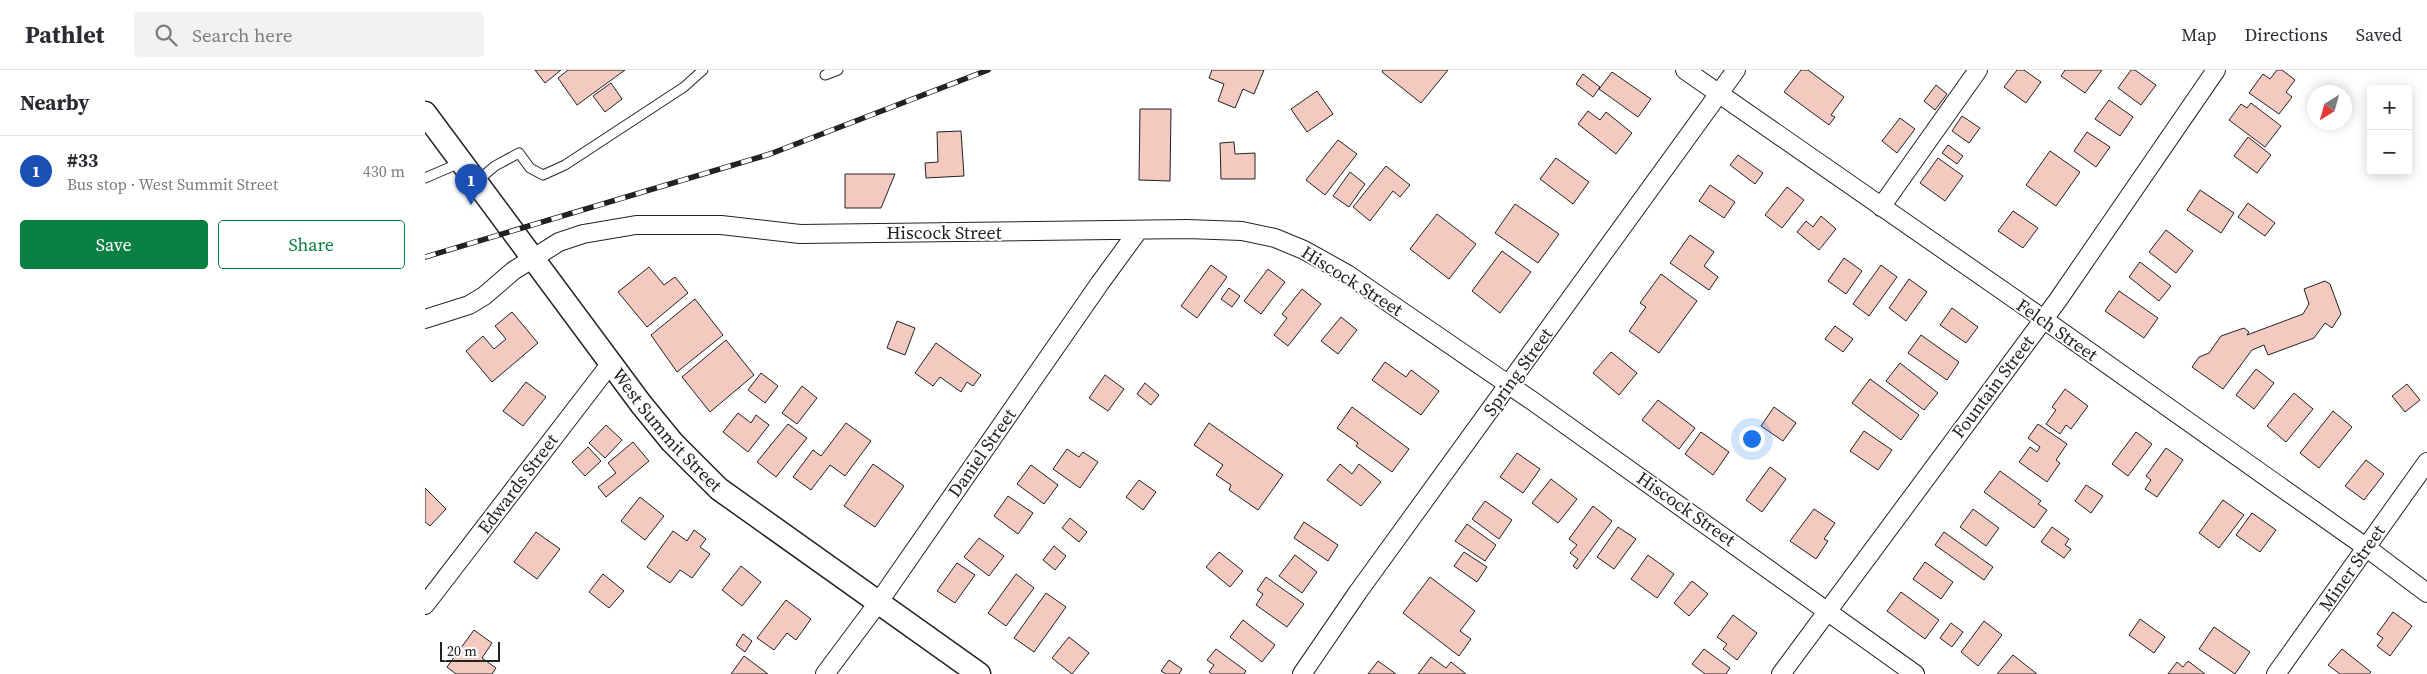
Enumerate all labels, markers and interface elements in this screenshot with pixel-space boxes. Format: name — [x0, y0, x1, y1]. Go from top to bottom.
search box — [134, 12, 484, 57]
text: Pathlet — [25, 18, 104, 51]
icon: search — [152, 21, 180, 49]
text: Search here — [192, 22, 293, 48]
text: Map — [2181, 22, 2217, 47]
text: Directions — [2245, 22, 2328, 47]
text: Saved — [2356, 22, 2402, 47]
north arrow — [2307, 85, 2352, 130]
map controls — [2367, 85, 2412, 175]
button: + — [2367, 85, 2412, 130]
text: Nearby — [20, 88, 90, 117]
button: − — [2367, 130, 2412, 175]
text: #33 — [67, 147, 98, 173]
text: 1 — [32, 160, 40, 182]
text: 430 m — [363, 160, 405, 182]
pin: 1 — [455, 164, 487, 205]
text: Bus stop · West Summit Street — [67, 173, 278, 195]
button: Save — [20, 220, 208, 269]
button: Share — [218, 220, 405, 269]
street label: Hiscock Street — [886, 220, 1002, 245]
street label: Hiscock Street — [1297, 239, 1408, 322]
street label: Felch Street — [2012, 292, 2103, 367]
street label: Spring Street — [1477, 322, 1558, 421]
street label: Fountain Street — [1946, 330, 2040, 443]
street label: West Summit Street — [606, 363, 728, 497]
street label: Daniel Street — [942, 403, 1022, 502]
your location — [1739, 426, 1765, 452]
street label: Edwards Street — [472, 428, 564, 539]
street label: Hiscock Street — [1632, 465, 1741, 552]
street label: Miner Street — [2313, 519, 2391, 616]
scale bar — [440, 639, 500, 662]
text: 20 m — [447, 641, 477, 661]

